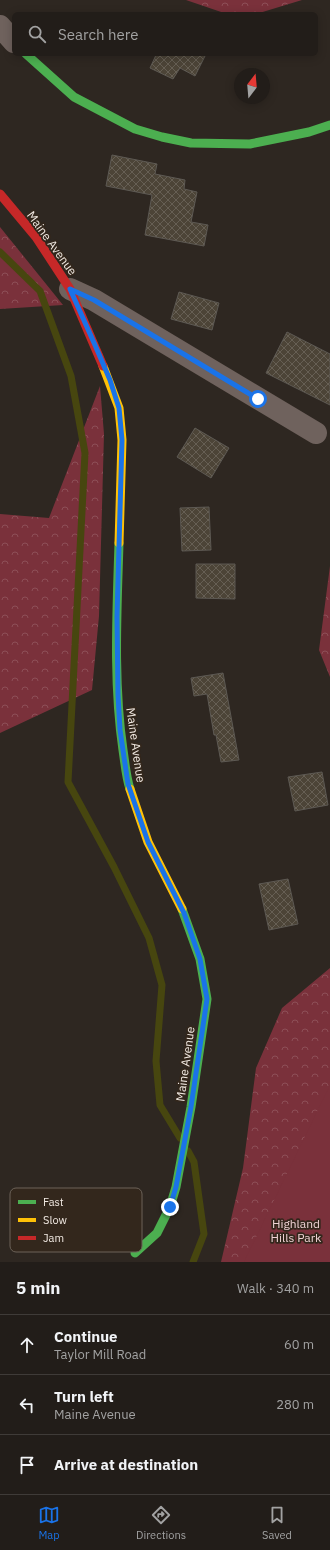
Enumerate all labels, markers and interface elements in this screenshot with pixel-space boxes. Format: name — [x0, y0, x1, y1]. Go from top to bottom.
search box — [12, 12, 318, 56]
icon: search — [26, 23, 48, 45]
text: Search here — [58, 25, 138, 44]
north arrow — [234, 68, 270, 104]
street label: Maine Avenue — [24, 208, 80, 278]
route start — [249, 390, 267, 408]
street label: Maine Avenue — [123, 707, 149, 784]
street label: Maine Avenue — [172, 1025, 198, 1102]
legend — [10, 1188, 142, 1252]
text: Fast — [43, 1195, 64, 1209]
route end — [161, 1198, 179, 1216]
text: Slow — [43, 1213, 67, 1227]
park label: Highland Hills Park — [271, 1216, 322, 1245]
text: Jam — [43, 1231, 64, 1245]
text: 5 min — [16, 1277, 60, 1299]
text: Walk · 340 m — [237, 1280, 314, 1297]
text: Continue — [54, 1327, 118, 1346]
icon: ahead — [16, 1334, 38, 1356]
text: 60 m — [284, 1336, 314, 1353]
text: Taylor Mill Road — [54, 1346, 146, 1363]
text: Turn left — [54, 1387, 114, 1406]
icon: left — [16, 1394, 38, 1416]
text: 280 m — [276, 1396, 314, 1413]
text: Maine Avenue — [54, 1406, 136, 1423]
icon: arrive — [16, 1454, 38, 1476]
text: Arrive at destination — [54, 1455, 198, 1474]
tab: Map — [38, 1504, 60, 1542]
tab: Directions — [136, 1504, 186, 1542]
tab: Saved — [262, 1504, 292, 1542]

